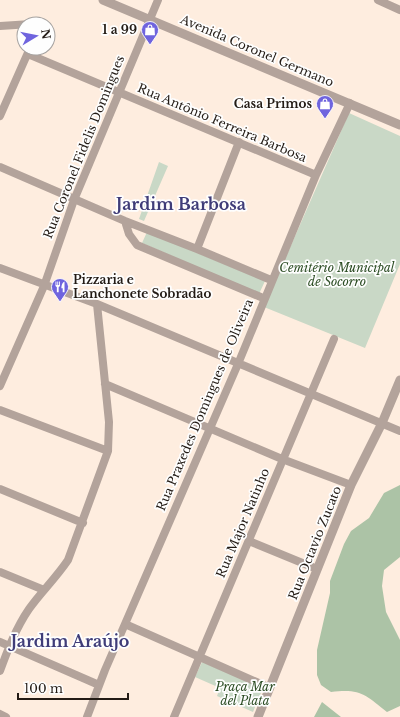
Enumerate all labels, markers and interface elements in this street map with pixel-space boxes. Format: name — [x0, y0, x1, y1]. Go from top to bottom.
street label: Avenida Coronel Germano — [177, 11, 336, 90]
north arrow — [16, 16, 56, 56]
shop icon: 1 a 99 — [140, 20, 160, 45]
place label: 1 a 99 — [102, 22, 137, 37]
text: N — [38, 28, 54, 41]
street label: Rua Coronel Fidelis Domingues — [40, 53, 127, 241]
street label: Rua Antônio Ferreira Barbosa — [135, 80, 309, 165]
shop icon: Casa Primos — [315, 94, 335, 119]
place label: Casa Primos — [234, 96, 312, 111]
district label: Jardim Barbosa — [113, 194, 246, 214]
park label: Cemitério Municipal de Socorro — [279, 260, 395, 289]
place label: Pizzaria e Lanchonete Sobradão — [73, 272, 212, 301]
restaurant icon: Pizzaria e Lanchonete Sobradão — [50, 277, 70, 302]
street label: Rua Praxedes Domingues de Oliveira — [153, 296, 256, 513]
street label: Rua Major Natinho — [213, 466, 272, 580]
street label: Rua Octavio Zucato — [285, 484, 344, 602]
district label: Jardim Araújo — [8, 631, 129, 651]
scale bar — [18, 675, 128, 701]
park label: Praça Mar del Plata — [214, 679, 275, 708]
text: 100 m — [24, 681, 63, 696]

